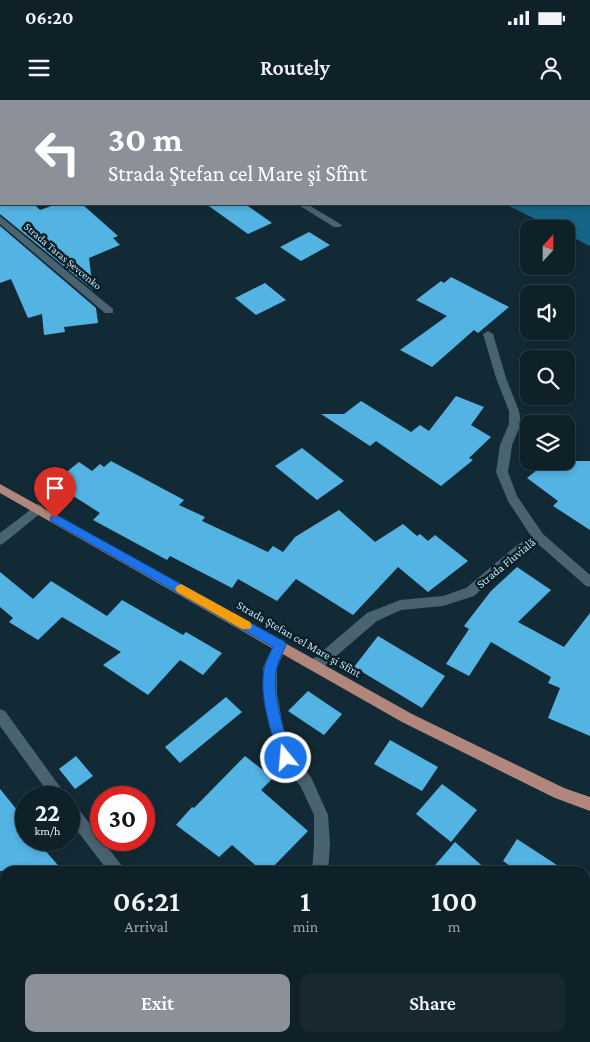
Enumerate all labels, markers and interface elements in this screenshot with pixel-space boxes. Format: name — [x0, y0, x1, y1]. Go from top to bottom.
text: 06:20 — [25, 7, 73, 28]
icon: menu — [25, 54, 53, 82]
icon: person — [537, 54, 565, 82]
text: Routely — [260, 55, 330, 80]
icon: left — [25, 120, 90, 185]
text: 30 m — [108, 120, 183, 159]
text: Strada Ştefan cel Mare şi Sfînt — [108, 161, 367, 186]
street label: Strada Taras Șevcenko — [21, 220, 104, 294]
north arrow — [520, 220, 575, 275]
map controls — [520, 220, 575, 470]
button: sound — [520, 285, 575, 340]
button: search — [520, 350, 575, 405]
button: layers — [520, 415, 575, 470]
pin — [34, 467, 76, 518]
icon: arrive — [41, 474, 69, 502]
street label: Strada Fluvială — [474, 535, 539, 591]
street label: Strada Ştefan cel Mare şi Sfînt — [234, 598, 365, 681]
position arrow — [259, 731, 311, 783]
speed limit sign: 30 — [90, 786, 155, 851]
text: 22 — [35, 799, 60, 826]
text: km/h — [35, 824, 60, 838]
text: 06:21 — [113, 884, 180, 917]
text: 1 — [300, 884, 311, 917]
text: 100 — [431, 884, 477, 917]
text: Arrival — [125, 918, 168, 935]
text: min — [293, 918, 318, 935]
text: m — [448, 918, 461, 935]
button: Exit — [25, 974, 290, 1032]
button: Share — [300, 974, 565, 1032]

